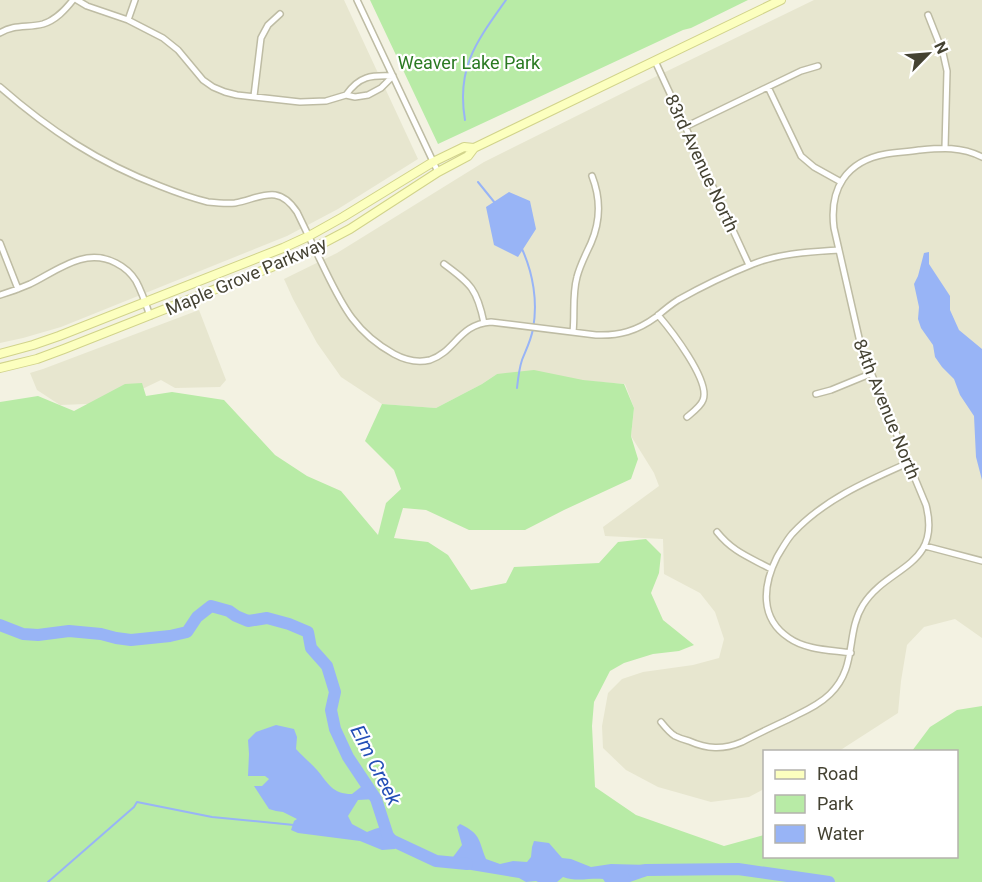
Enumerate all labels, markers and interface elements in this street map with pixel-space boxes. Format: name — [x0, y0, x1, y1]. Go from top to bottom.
north arrow — [898, 24, 958, 84]
text: N — [930, 39, 952, 57]
park label: Weaver Lake Park — [398, 52, 541, 73]
street label: 83rd Avenue North — [661, 91, 743, 235]
street label: Maple Grove Parkway — [162, 232, 330, 319]
street label: 84th Avenue North — [849, 336, 925, 482]
water label: Elm Creek — [346, 721, 407, 810]
legend — [763, 750, 958, 858]
text: Road — [817, 763, 858, 784]
text: Park — [817, 793, 854, 814]
text: Water — [817, 823, 864, 844]

